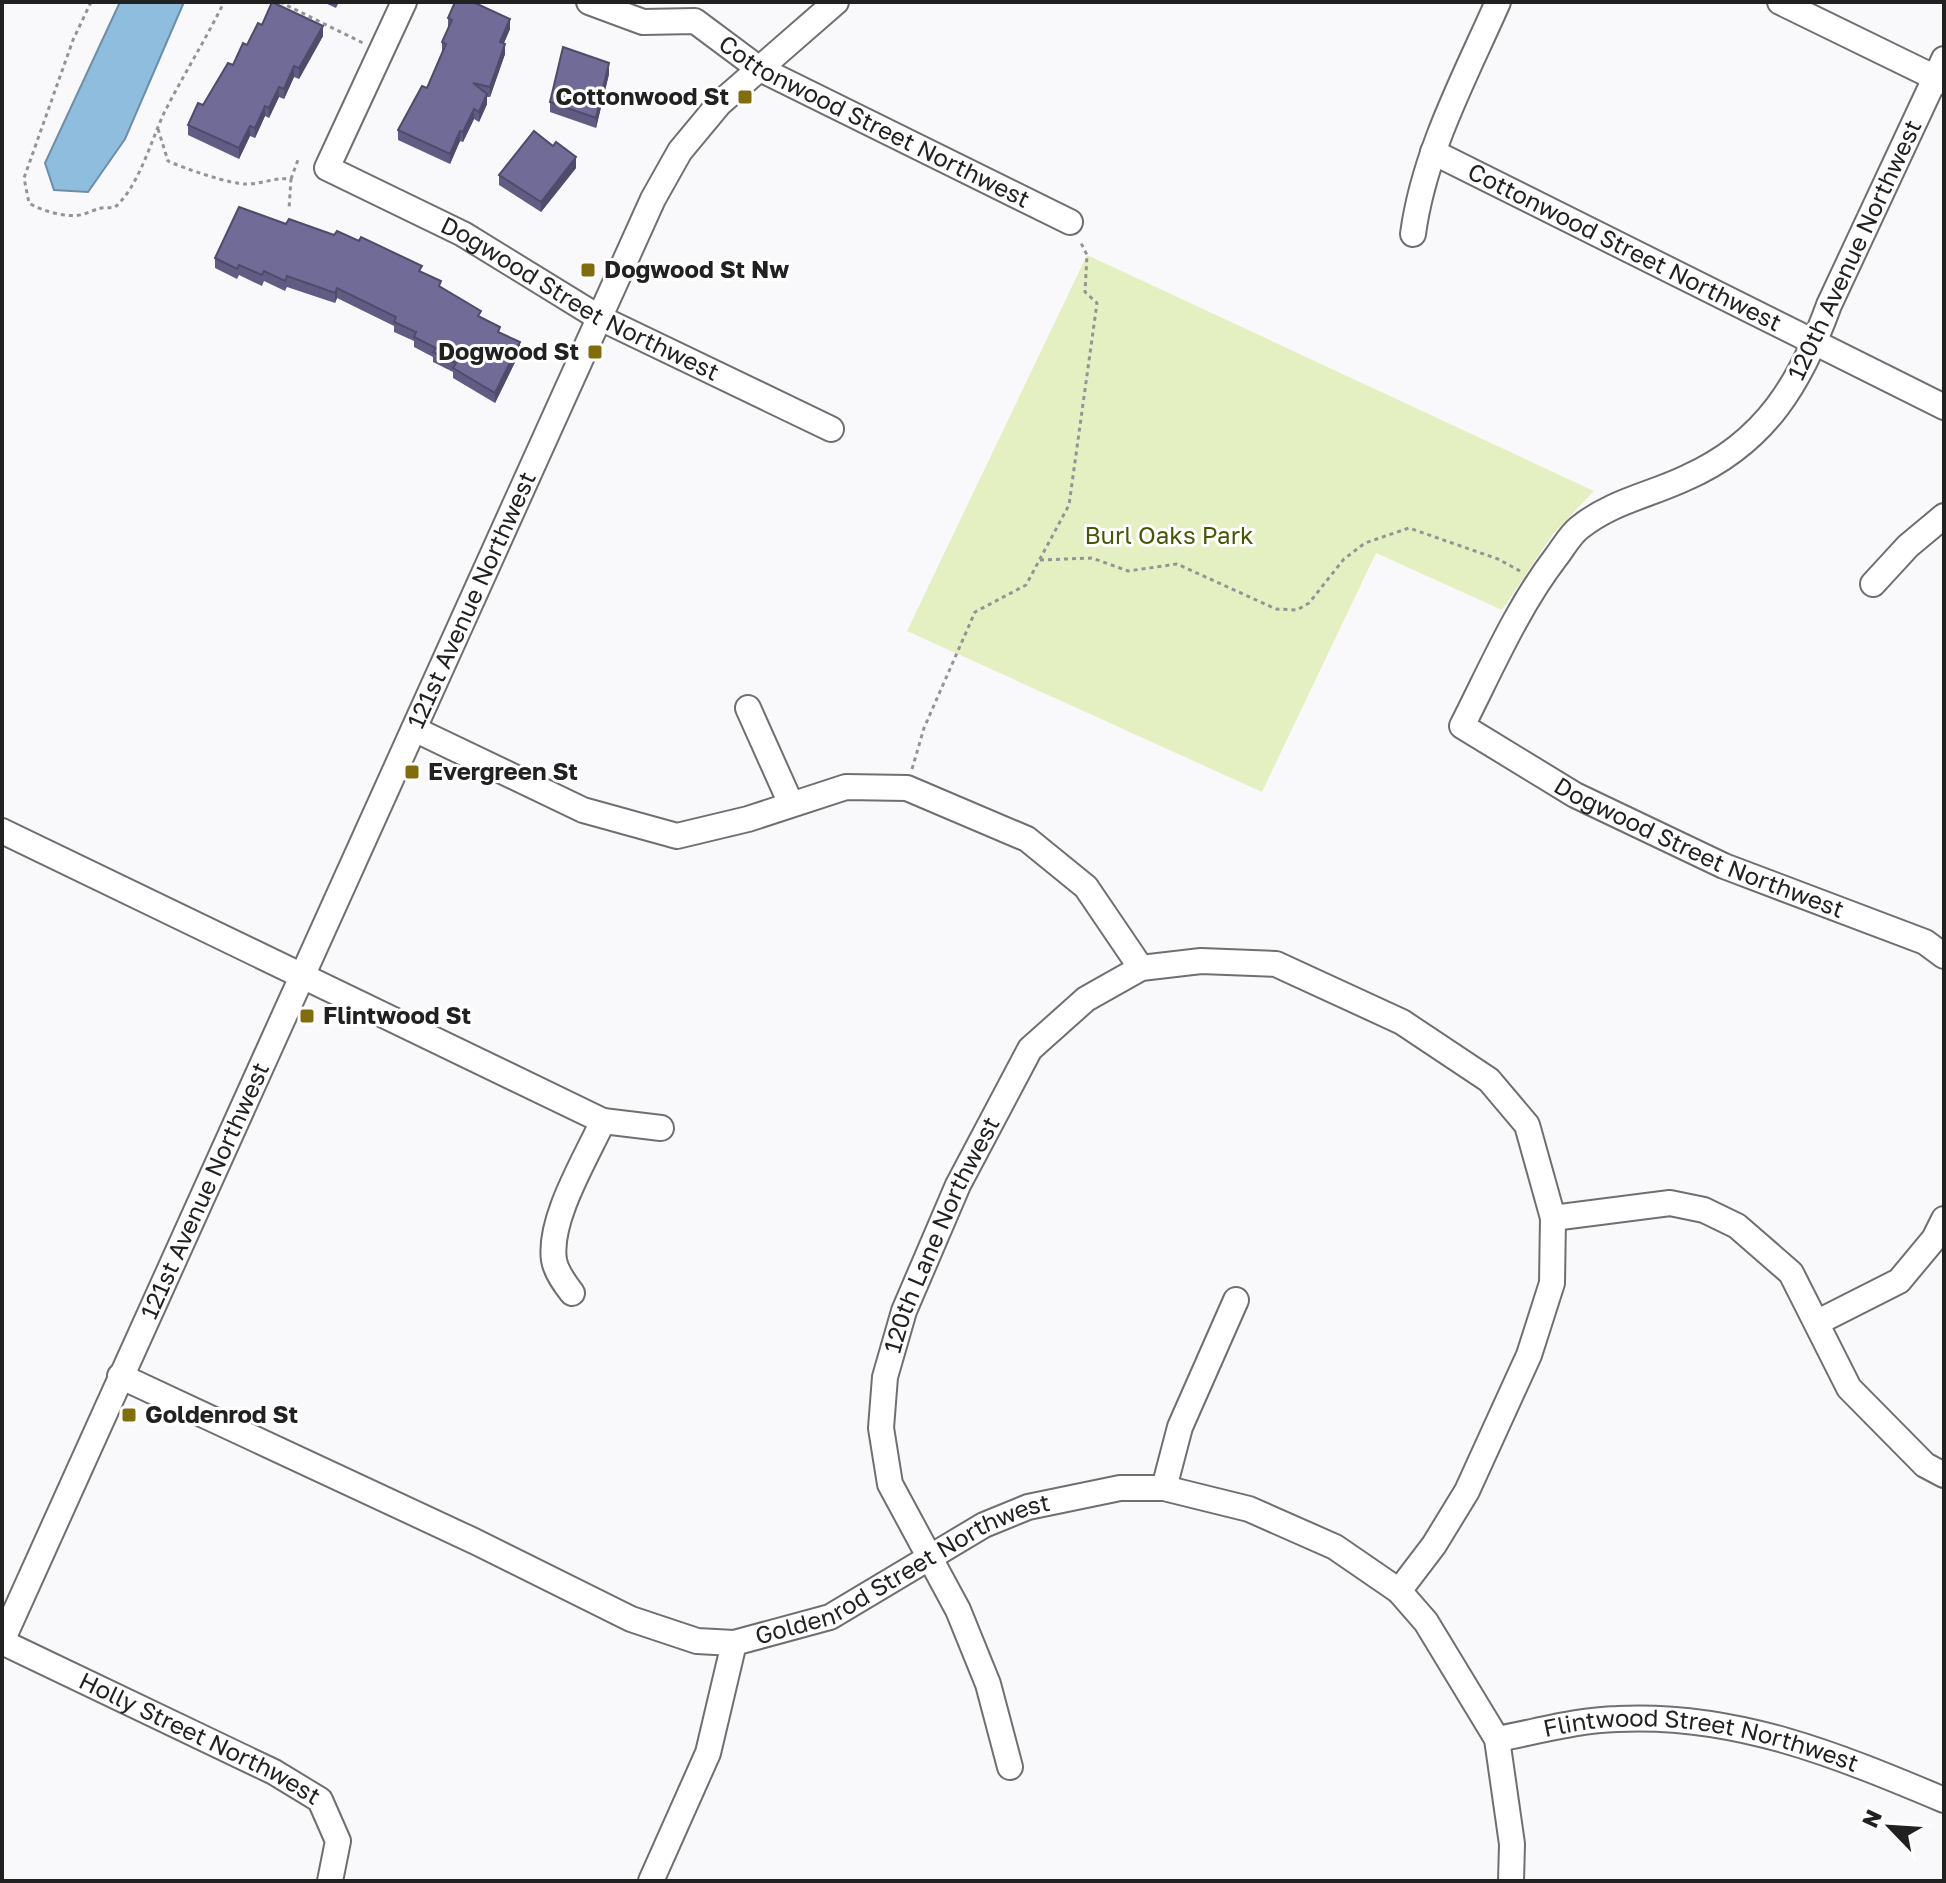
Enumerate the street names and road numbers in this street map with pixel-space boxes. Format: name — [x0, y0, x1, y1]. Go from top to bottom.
street label: Cottonwood Street Northwest — [714, 28, 1035, 213]
street label: 120th Avenue Northwest — [1781, 115, 1927, 384]
street label: Cottonwood Street Northwest — [1464, 156, 1787, 337]
street label: Dogwood Street Northwest — [435, 210, 723, 388]
street label: 121st Avenue Northwest — [400, 467, 541, 732]
street label: Dogwood Street Northwest — [1550, 770, 1848, 923]
street label: 121st Avenue Northwest — [133, 1057, 274, 1323]
street label: 120th Lane Northwest — [877, 1111, 1005, 1356]
street label: Goldenrod Street Northwest — [752, 1487, 1052, 1650]
street label: Holly Street Northwest — [75, 1665, 326, 1810]
street label: Flintwood Street Northwest — [1540, 1702, 1863, 1777]

